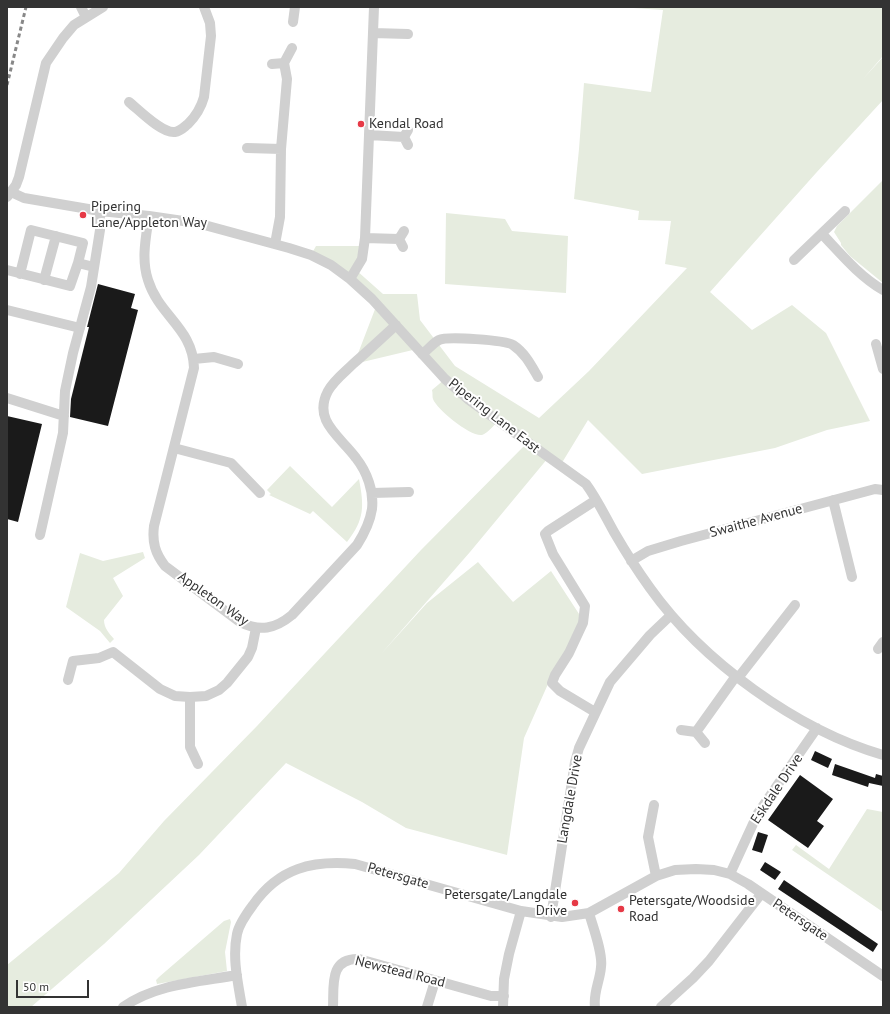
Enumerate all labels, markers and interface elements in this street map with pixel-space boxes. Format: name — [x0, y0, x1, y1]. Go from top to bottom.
place label: Kendal Road — [369, 116, 444, 132]
marker: Kendal Road — [356, 119, 366, 129]
place label: Pipering Lane/Appleton Way — [91, 199, 207, 232]
marker: Pipering Lane/Appleton Way — [78, 210, 88, 220]
street label: Pipering Lane East — [445, 375, 543, 457]
street label: Swaithe Avenue — [708, 501, 804, 541]
street label: Appleton Way — [174, 568, 252, 630]
street label: Eskdale Drive — [747, 751, 807, 827]
street label: Langdale Drive — [554, 753, 586, 845]
street label: Petersgate — [365, 859, 431, 893]
place label: Petersgate/Langdale Drive — [444, 887, 567, 920]
place label: Petersgate/Woodside Road — [629, 893, 755, 926]
street label: Petersgate — [769, 895, 831, 945]
marker: Petersgate/Langdale Drive — [570, 898, 580, 908]
marker: Petersgate/Woodside Road — [616, 904, 626, 914]
street label: Newstead Road — [353, 953, 447, 991]
scale bar — [18, 972, 91, 998]
text: 50 m — [23, 979, 49, 994]

